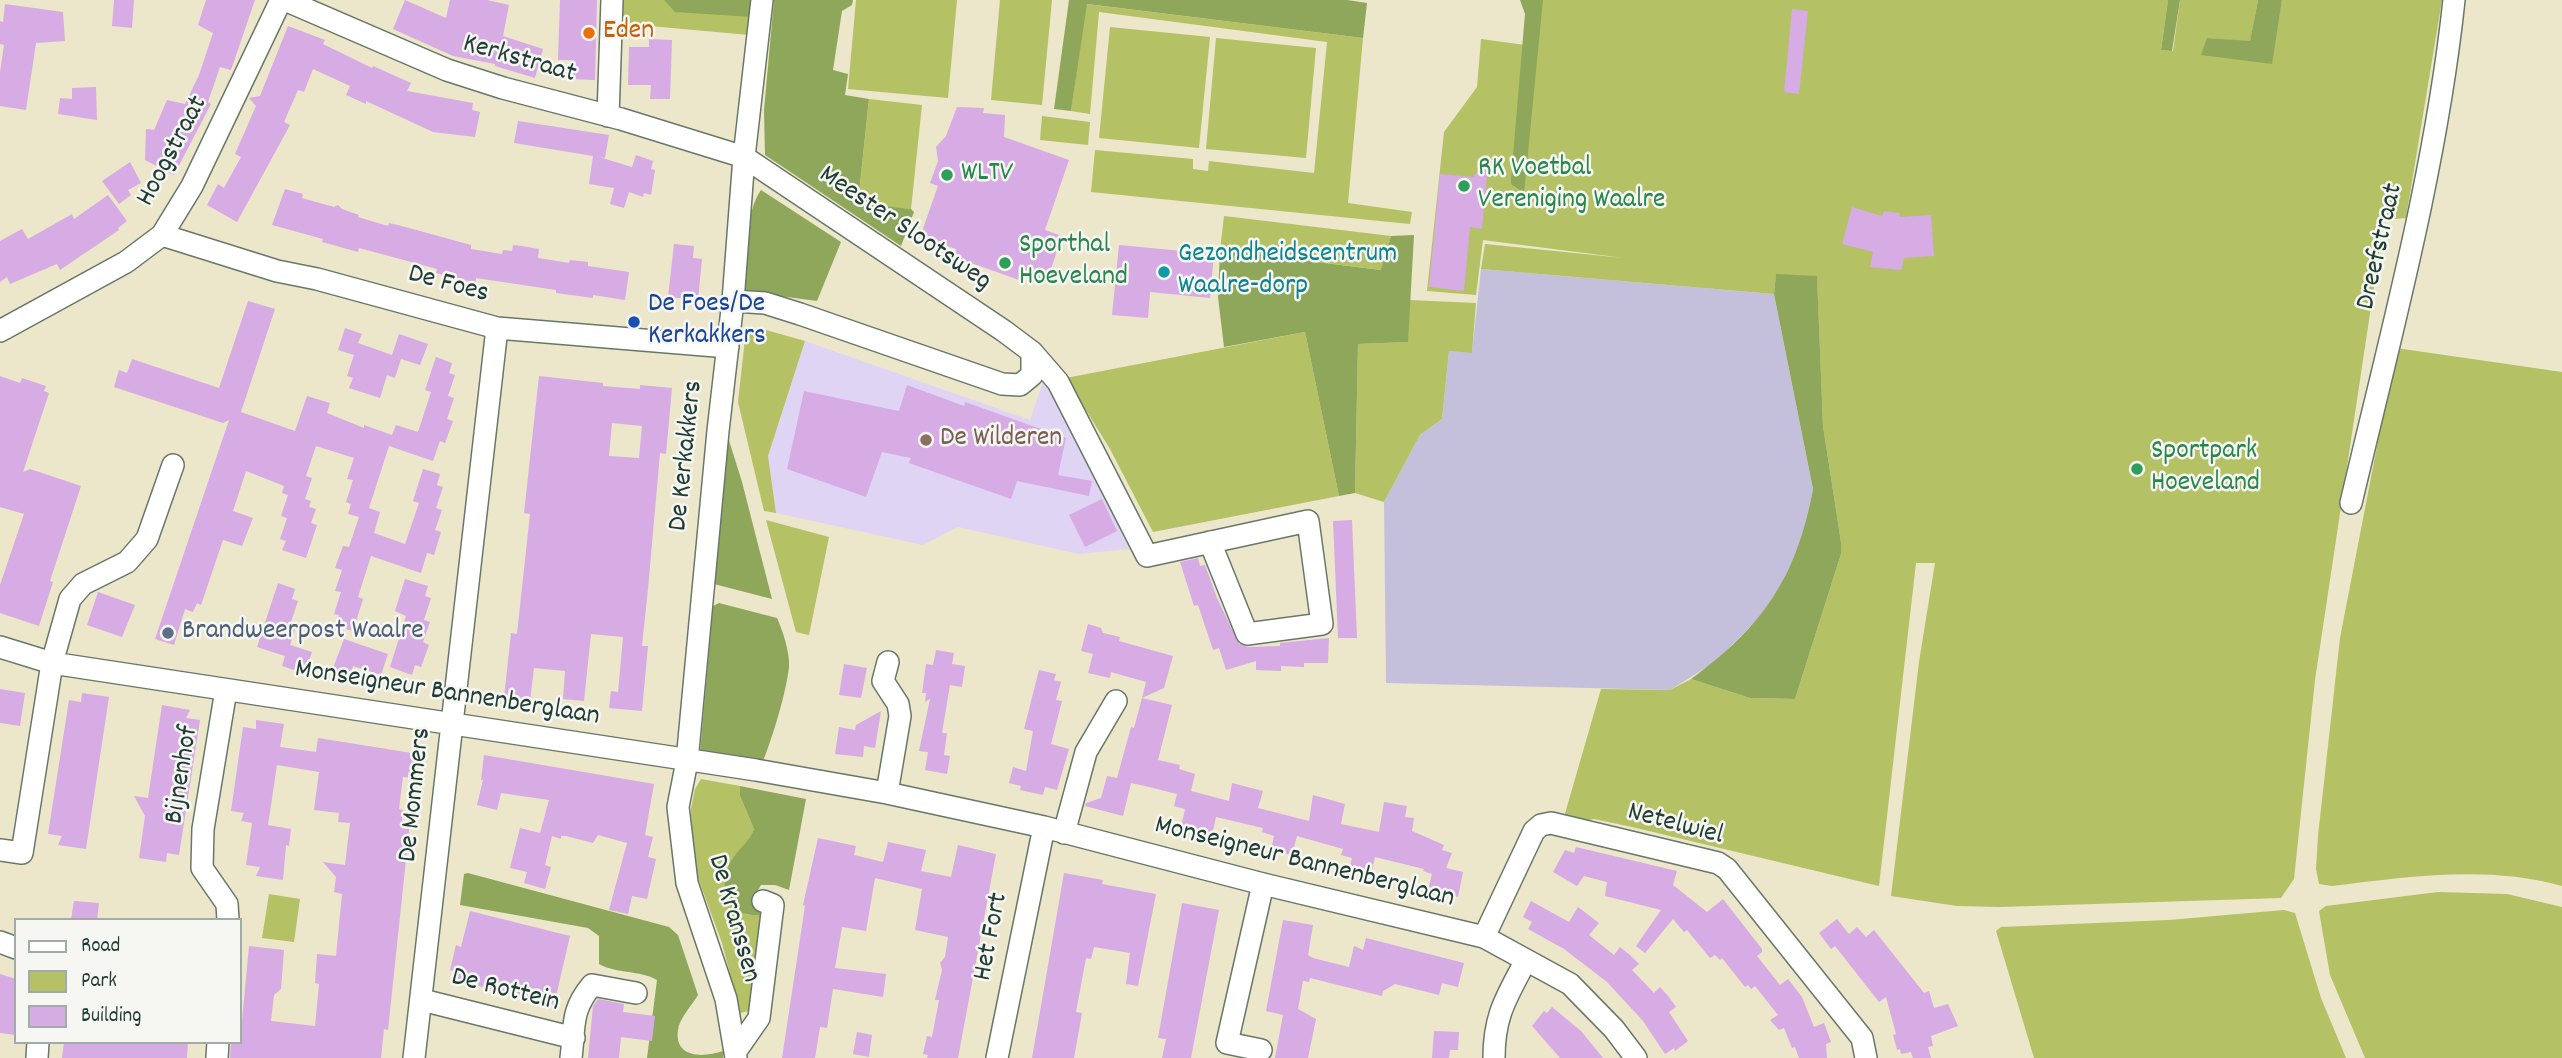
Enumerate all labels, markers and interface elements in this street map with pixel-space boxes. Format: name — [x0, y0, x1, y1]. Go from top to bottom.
place label: Eden — [603, 16, 654, 50]
marker: Eden — [581, 25, 597, 41]
street label: Kerkstraat — [459, 29, 579, 93]
street label: Hoogstraat — [131, 91, 217, 213]
place label: RK Voetbal Vereniging Waalre — [1478, 153, 1665, 219]
place label: WLTV — [961, 158, 1013, 192]
street label: Meester Slootsweg — [811, 160, 997, 300]
marker: WLTV — [939, 167, 955, 183]
marker: RK Voetbal Vereniging Waalre — [1456, 178, 1472, 194]
street label: Dreefstraat — [2351, 181, 2413, 313]
place label: Sporthal Hoeveland — [1019, 230, 1128, 296]
place label: Gezondheidscentrum Waalre-dorp — [1178, 239, 1397, 305]
marker: Sporthal Hoeveland — [997, 255, 1013, 271]
street label: De Foes — [404, 259, 492, 313]
marker: Gezondheidscentrum Waalre-dorp — [1156, 264, 1172, 280]
place label: De Foes/De Kerkakkers — [648, 289, 766, 355]
marker: De Foes/De Kerkakkers — [626, 314, 642, 330]
street label: De Kerkakkers — [663, 379, 713, 533]
place label: De Wilderen — [940, 423, 1062, 457]
marker: De Wilderen — [918, 432, 934, 448]
place label: Sportpark Hoeveland — [2151, 436, 2260, 502]
marker: Sportpark Hoeveland — [2129, 461, 2145, 477]
place label: Brandweerpost Waalre — [182, 616, 424, 650]
marker: Brandweerpost Waalre — [160, 625, 176, 641]
street label: Monseigneur Bannenberglaan — [292, 654, 602, 736]
street label: Bijnenhof — [160, 723, 208, 827]
street label: De Mommers — [393, 726, 441, 864]
street label: Netelwiel — [1624, 797, 1726, 855]
street label: Monseigneur Bannenberglaan — [1151, 810, 1457, 918]
street label: De Kranssen — [698, 851, 766, 987]
street label: Het Fort — [968, 890, 1018, 984]
legend — [14, 918, 242, 1044]
text: Road — [81, 932, 120, 962]
street label: De Rottein — [447, 962, 563, 1022]
text: Park — [81, 967, 117, 997]
text: Building — [81, 1002, 141, 1032]

